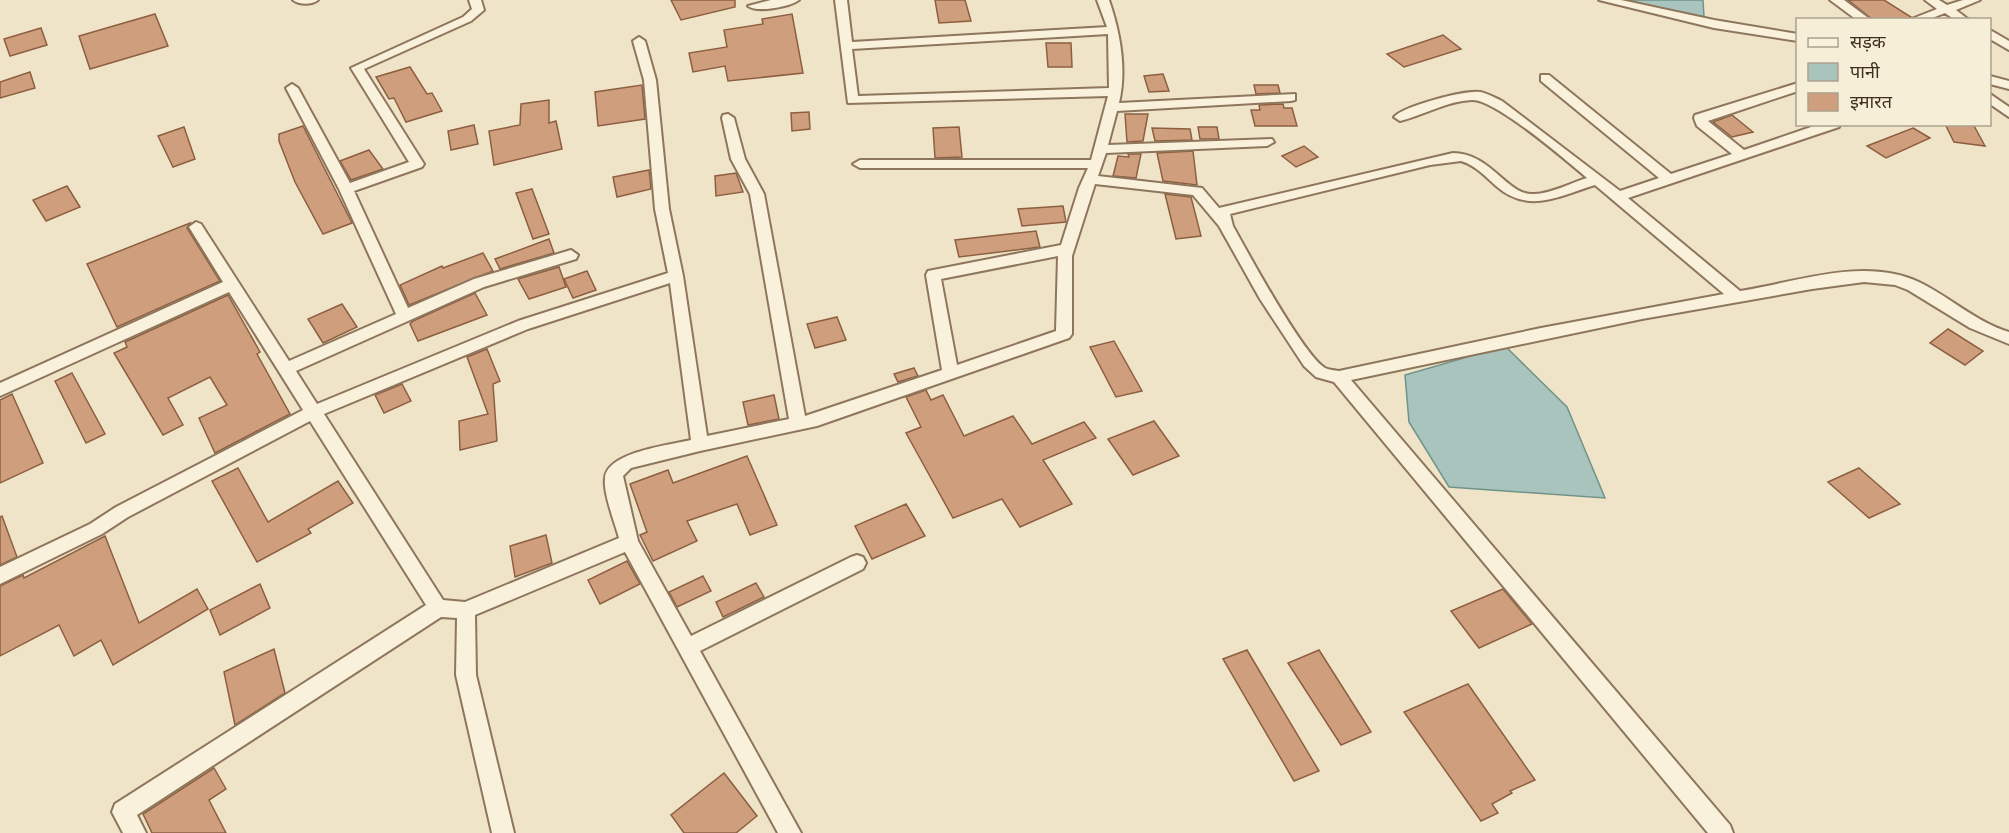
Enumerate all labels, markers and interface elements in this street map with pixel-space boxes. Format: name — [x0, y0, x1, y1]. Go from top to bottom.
legend — [1796, 18, 1991, 126]
text: सड़क — [1850, 29, 1887, 54]
text: पानी — [1850, 59, 1880, 84]
text: इमारत — [1850, 89, 1893, 114]

